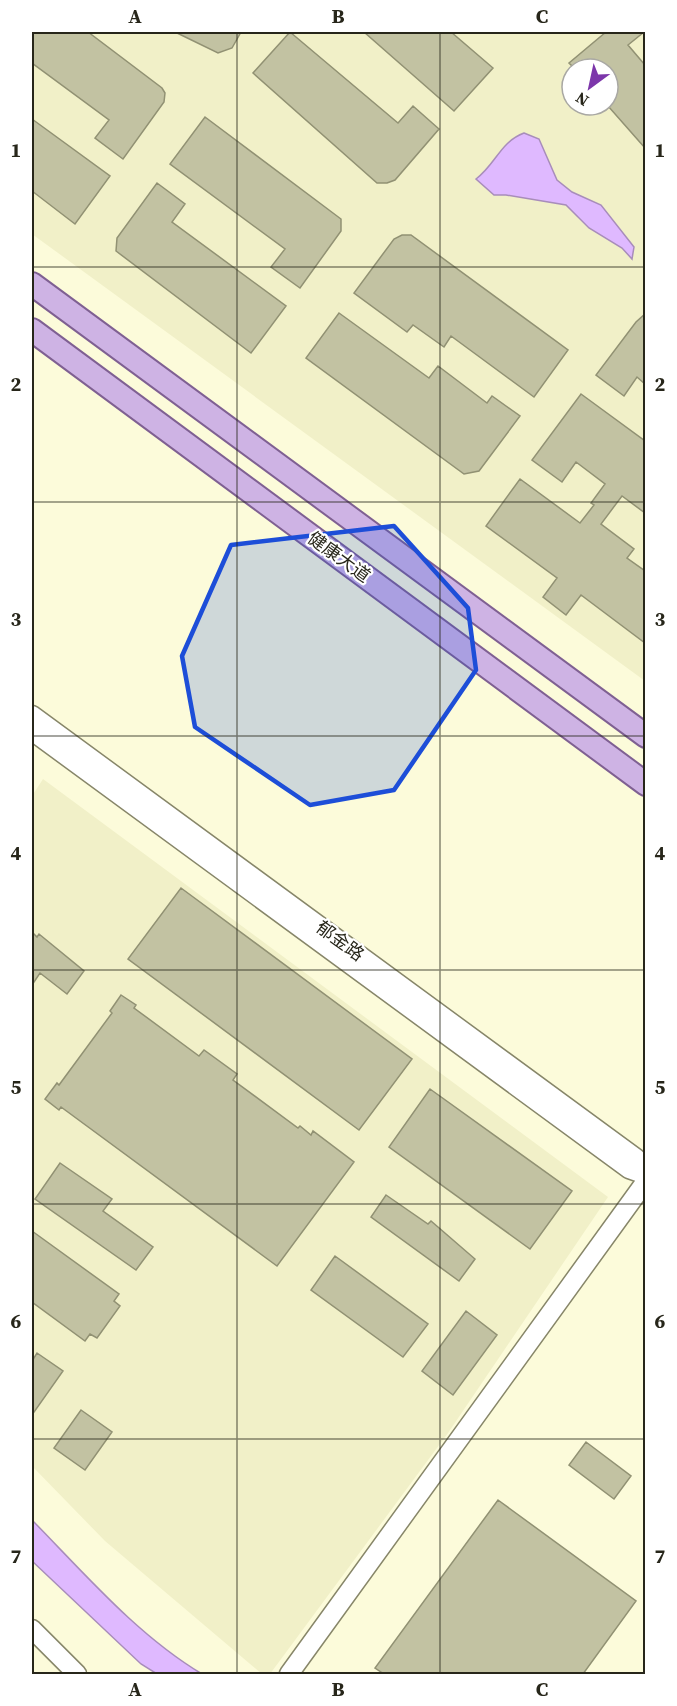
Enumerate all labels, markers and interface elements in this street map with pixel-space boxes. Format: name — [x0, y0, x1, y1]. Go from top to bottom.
text: A — [128, 2, 142, 30]
text: B — [331, 2, 345, 30]
text: C — [536, 2, 548, 30]
north arrow — [560, 57, 620, 117]
text: N — [571, 87, 593, 112]
text: 1 — [11, 136, 21, 164]
text: 1 — [655, 136, 665, 164]
text: 2 — [11, 370, 22, 398]
text: 2 — [655, 370, 666, 398]
street label: 健康大道 — [303, 525, 376, 588]
text: 3 — [11, 605, 22, 633]
text: 3 — [655, 605, 666, 633]
text: 4 — [11, 839, 22, 867]
text: 4 — [655, 839, 666, 867]
street label: 郁金路 — [311, 915, 369, 967]
text: 5 — [11, 1073, 22, 1101]
text: 5 — [655, 1073, 666, 1101]
text: 6 — [11, 1307, 22, 1335]
text: 6 — [655, 1307, 666, 1335]
text: 7 — [11, 1542, 22, 1570]
text: 7 — [655, 1542, 666, 1570]
text: A — [128, 1675, 142, 1703]
text: B — [331, 1675, 345, 1703]
text: C — [536, 1675, 548, 1703]

